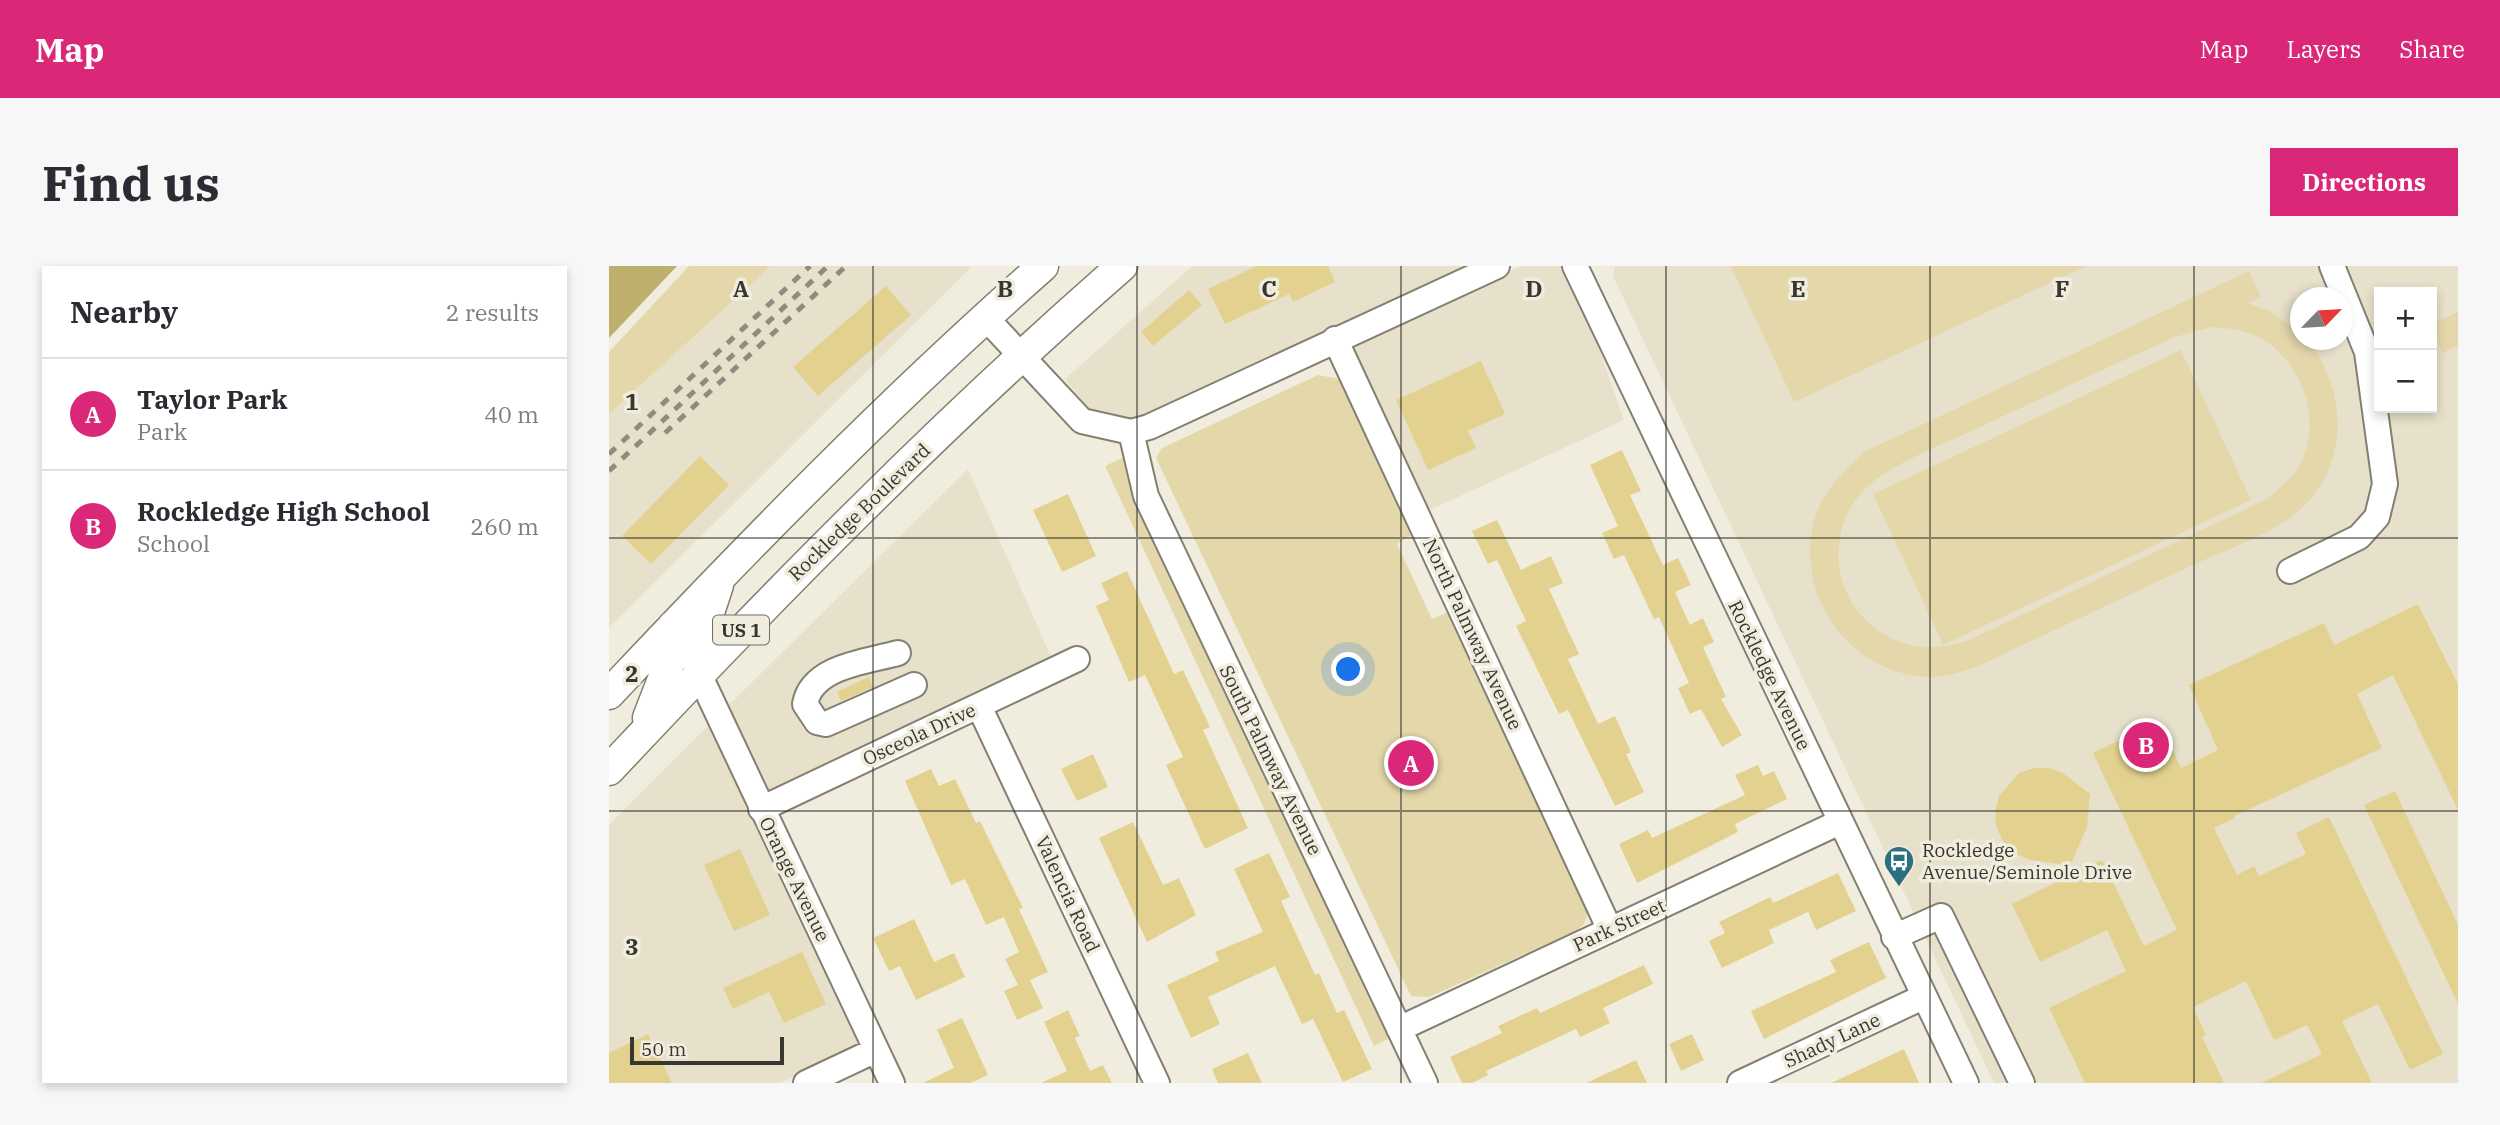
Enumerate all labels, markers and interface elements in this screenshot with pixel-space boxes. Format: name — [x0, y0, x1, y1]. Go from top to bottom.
text: Map — [35, 28, 104, 71]
text: Map — [2200, 33, 2248, 65]
text: Layers — [2286, 33, 2361, 65]
text: Share — [2399, 33, 2465, 65]
button: Directions — [2270, 148, 2458, 216]
text: Find us — [42, 151, 220, 214]
text: A — [733, 273, 749, 303]
text: B — [997, 273, 1013, 303]
text: C — [1261, 273, 1277, 303]
text: D — [1525, 273, 1543, 303]
text: E — [1790, 273, 1806, 303]
text: F — [2055, 273, 2069, 303]
north arrow — [2290, 287, 2353, 350]
map controls — [2374, 287, 2437, 413]
button: + — [2374, 287, 2437, 350]
text: Nearby — [70, 292, 178, 331]
text: 2 results — [446, 297, 539, 327]
button: − — [2374, 350, 2437, 413]
text: Taylor Park — [137, 382, 287, 416]
text: 1 — [625, 386, 639, 416]
text: A — [85, 399, 101, 429]
text: 40 m — [484, 399, 539, 429]
text: Park — [137, 416, 187, 446]
street label: Rockledge Boulevard — [783, 438, 935, 586]
text: Rockledge High School — [137, 494, 430, 528]
text: B — [85, 511, 101, 541]
text: 260 m — [470, 511, 539, 541]
text: School — [137, 528, 210, 558]
street label: North Palmway Avenue — [1418, 534, 1528, 734]
street label: Rockledge Avenue — [1723, 596, 1817, 754]
road number: US 1 — [713, 616, 769, 644]
your location — [1331, 652, 1365, 686]
text: 2 — [625, 658, 639, 688]
street label: South Palmway Avenue — [1215, 661, 1327, 859]
street label: Osceola Drive — [859, 697, 979, 771]
pin: B — [2123, 719, 2169, 771]
pin: A — [1388, 737, 1434, 789]
street label: Orange Avenue — [754, 813, 836, 945]
street label: Valencia Road — [1031, 832, 1105, 956]
place label: Rockledge Avenue/Seminole Drive — [1922, 838, 2132, 884]
bus stop icon: Rockledge Avenue/Seminole Drive — [1882, 844, 1916, 888]
street label: Park Street — [1569, 893, 1669, 957]
text: 3 — [625, 931, 639, 961]
street label: Shady Lane — [1780, 1007, 1884, 1073]
scale bar — [630, 1034, 784, 1066]
text: 50 m — [641, 1037, 686, 1061]

